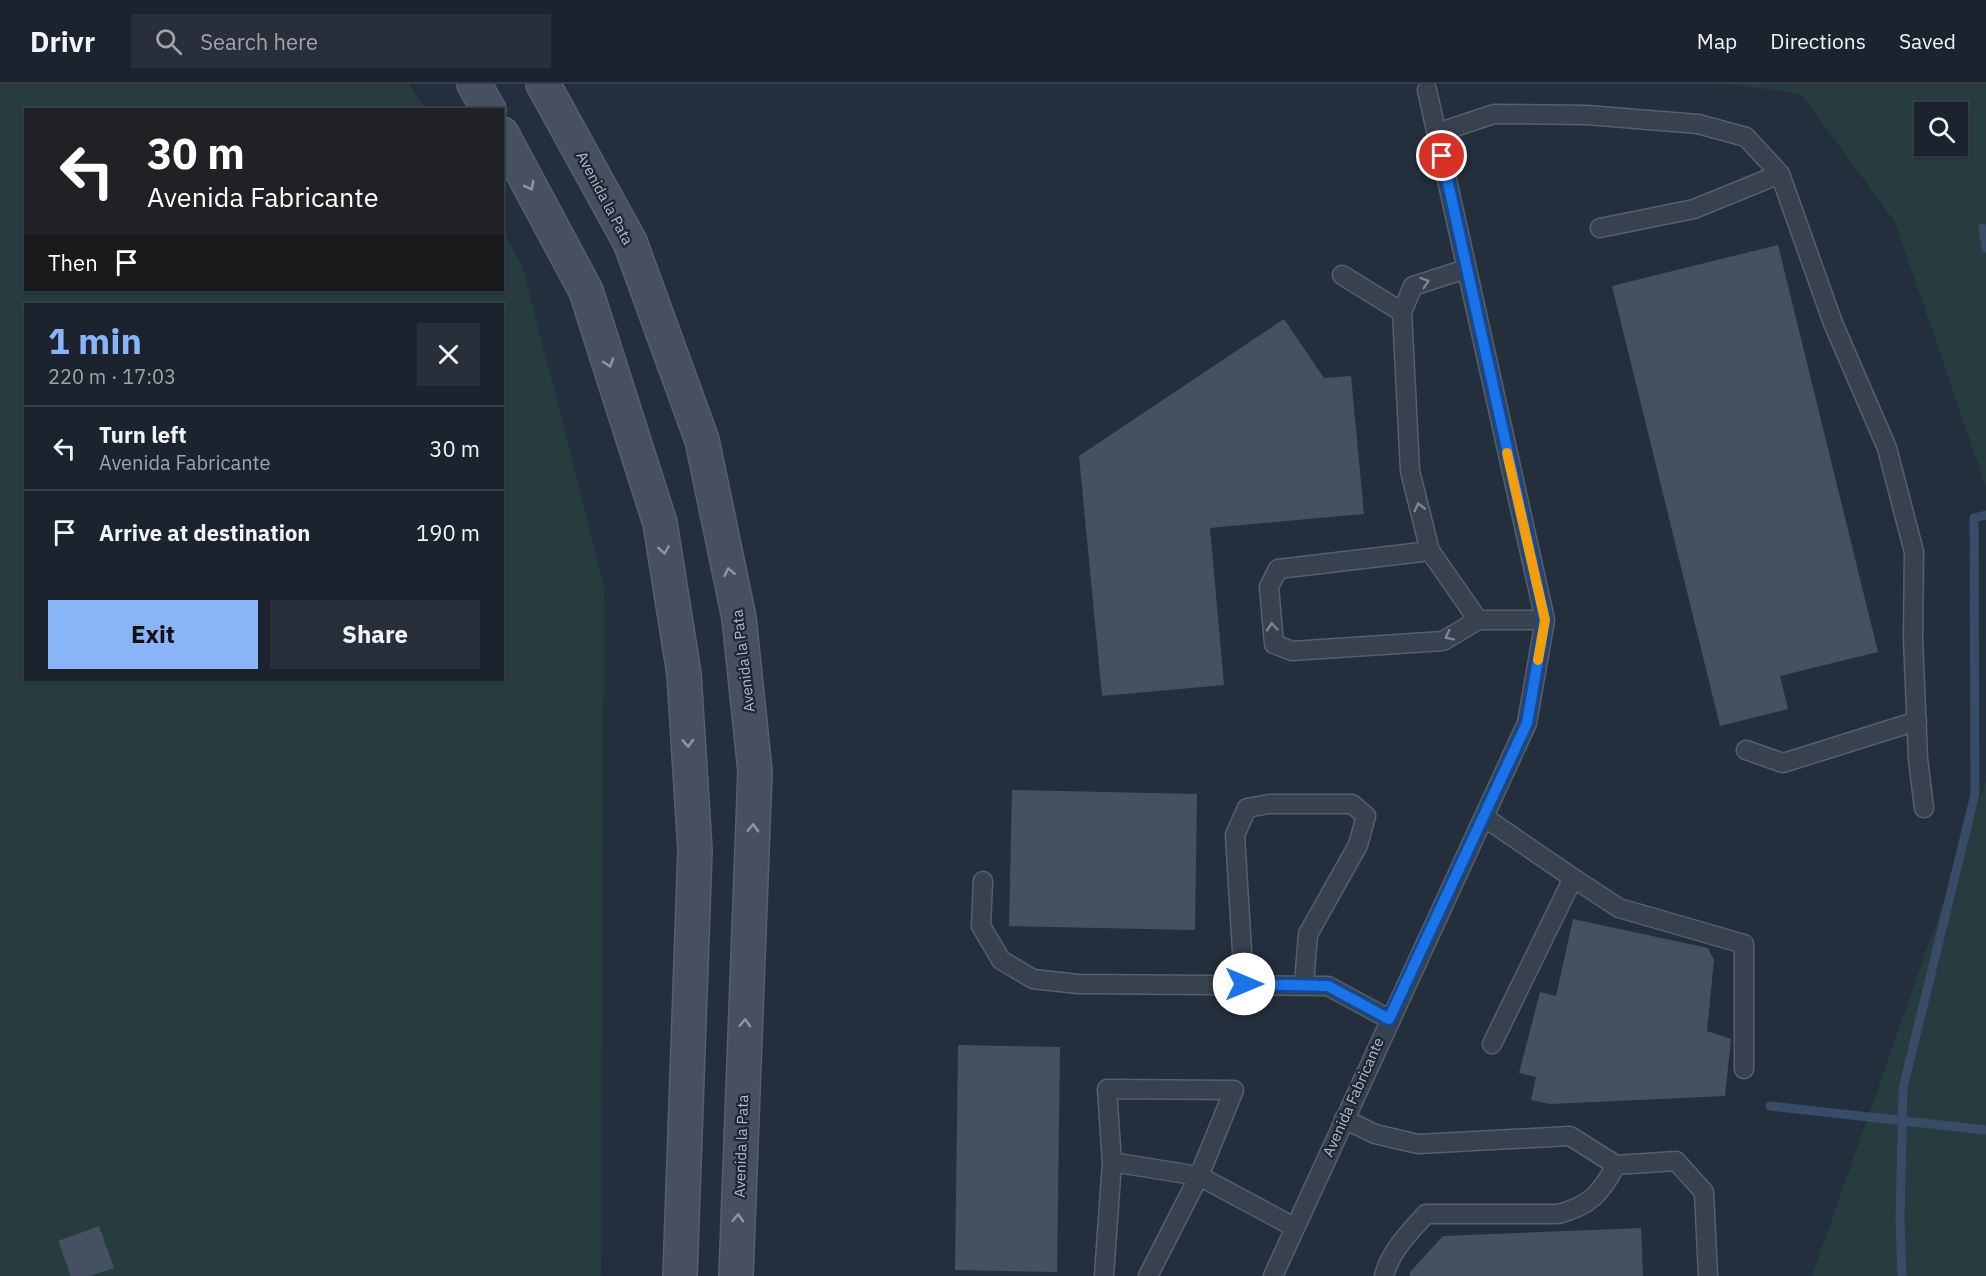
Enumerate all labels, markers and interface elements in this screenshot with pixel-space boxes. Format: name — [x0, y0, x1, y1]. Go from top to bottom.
search box — [131, 14, 551, 68]
text: Drivr — [30, 23, 95, 60]
icon: search — [152, 25, 185, 58]
text: Search here — [200, 27, 318, 56]
text: Map — [1697, 27, 1737, 55]
text: Directions — [1770, 27, 1866, 55]
text: Saved — [1899, 27, 1956, 55]
map controls — [1914, 102, 1968, 156]
button: search — [1914, 102, 1968, 156]
text: 30 m — [147, 126, 245, 181]
pin — [1416, 130, 1467, 181]
icon: left — [48, 132, 126, 210]
icon: arrive — [1425, 139, 1458, 172]
street label: Avenida la Pata — [572, 148, 638, 248]
text: Avenida Fabricante — [147, 179, 378, 214]
one-way arrow — [523, 180, 534, 190]
icon: arrive — [110, 246, 143, 279]
text: Then — [48, 248, 98, 277]
one-way arrow — [1419, 277, 1430, 290]
text: 1 min — [48, 317, 142, 364]
button: close — [417, 323, 480, 386]
one-way arrow — [602, 357, 614, 368]
text: 220 m · 17:03 — [48, 363, 176, 390]
text: Turn left — [99, 420, 187, 449]
icon: left — [48, 432, 81, 465]
text: 30 m — [429, 434, 480, 463]
text: Avenida Fabricante — [99, 449, 270, 476]
one-way arrow — [1414, 503, 1427, 513]
icon: arrive — [48, 516, 81, 549]
text: Arrive at destination — [99, 518, 310, 547]
text: 190 m — [416, 518, 480, 547]
one-way arrow — [658, 545, 670, 555]
one-way arrow — [723, 567, 736, 577]
button: Exit — [48, 600, 258, 669]
button: Share — [270, 600, 480, 669]
street label: Avenida la Pata — [727, 609, 759, 713]
one-way arrow — [1266, 623, 1279, 632]
one-way arrow — [1444, 629, 1455, 641]
one-way arrow — [681, 739, 694, 748]
one-way arrow — [746, 823, 759, 832]
position arrow — [1212, 952, 1276, 1016]
one-way arrow — [739, 1018, 752, 1027]
street label: Avenida Fabricante — [1318, 1034, 1388, 1160]
street label: Avenida la Pata — [730, 1094, 752, 1198]
one-way arrow — [732, 1213, 745, 1222]

